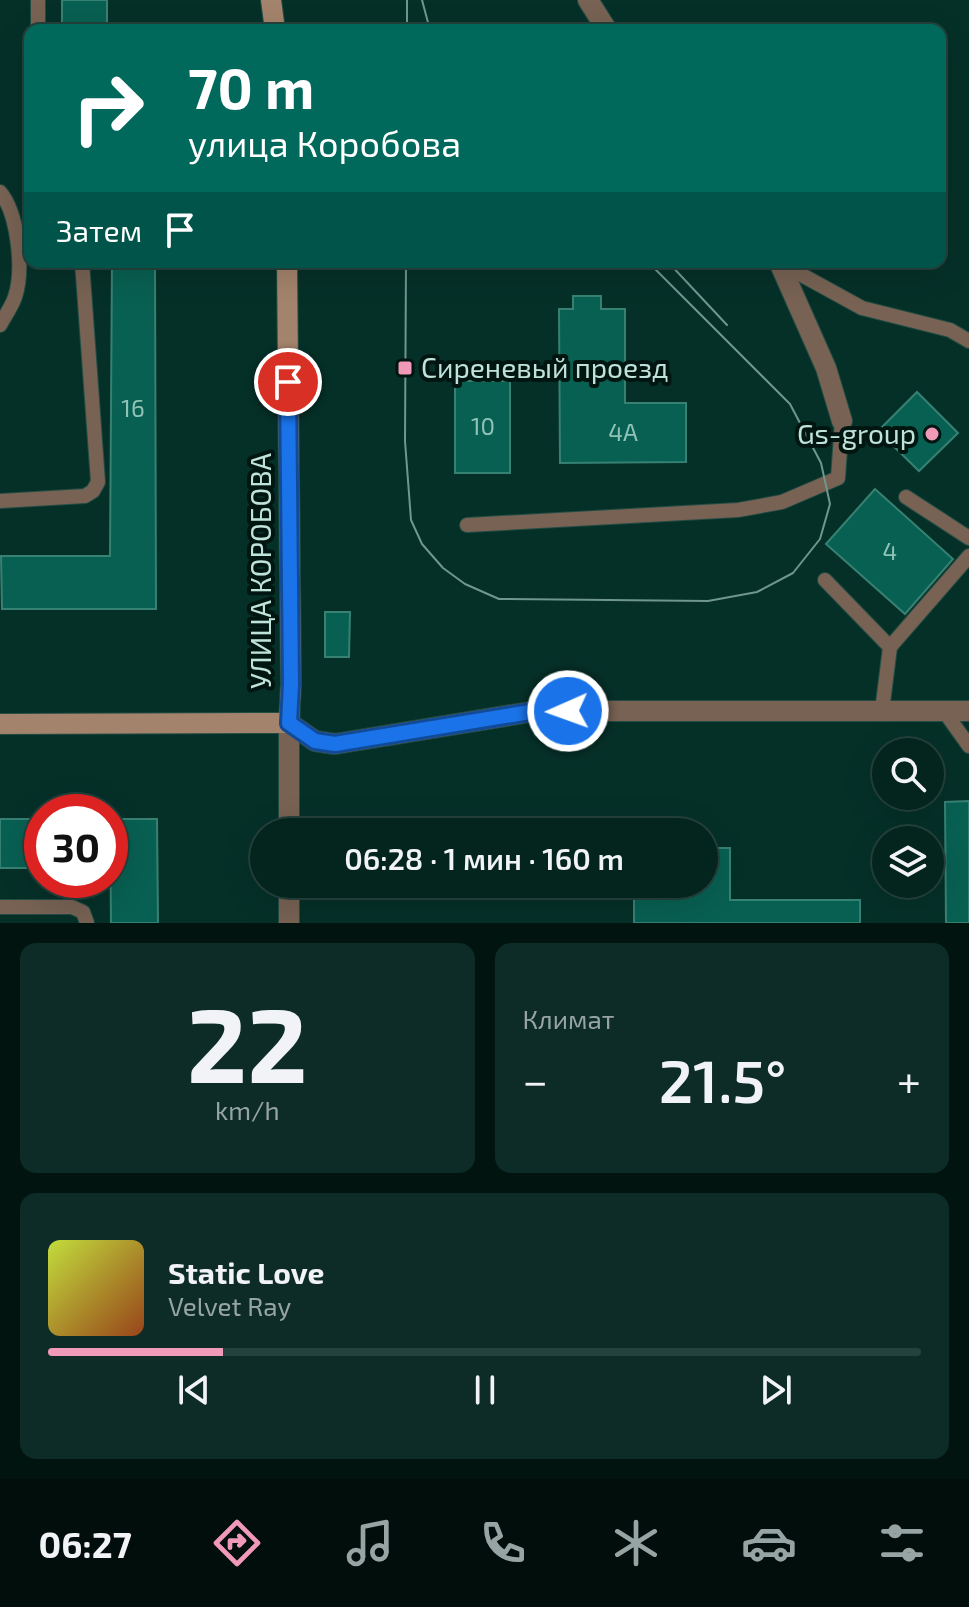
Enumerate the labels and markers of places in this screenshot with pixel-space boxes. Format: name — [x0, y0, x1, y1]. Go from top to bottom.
pin — [254, 348, 322, 416]
place label: Сиреневый проезд — [421, 350, 668, 384]
marker: Сиреневый проезд — [396, 359, 414, 377]
place label: Gs-group — [797, 416, 916, 450]
marker: Gs-group — [923, 425, 941, 443]

